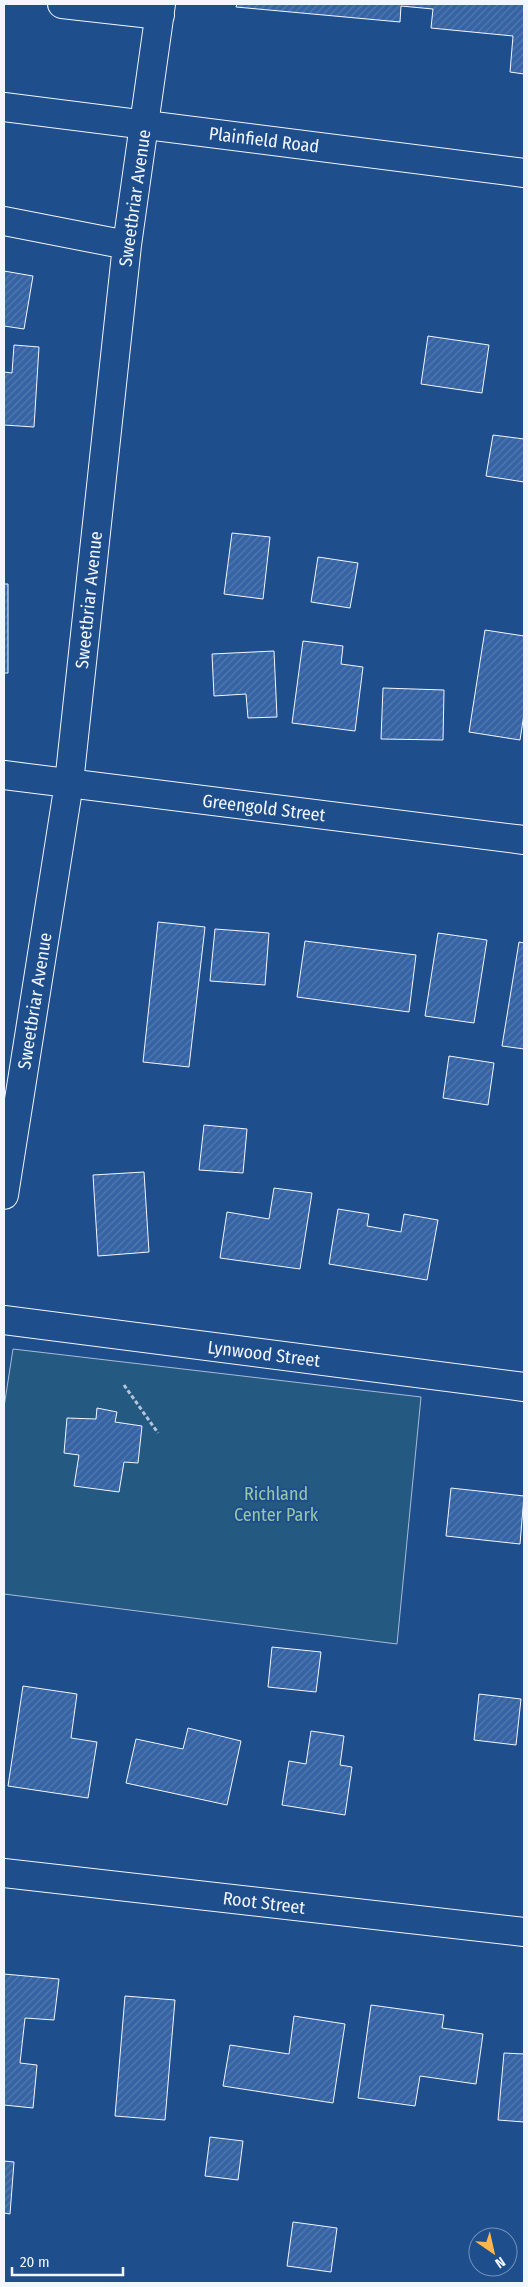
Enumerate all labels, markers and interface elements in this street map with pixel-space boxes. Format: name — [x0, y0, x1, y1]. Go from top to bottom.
street label: Plainfield Road — [208, 122, 320, 158]
street label: Sweetbriar Avenue — [114, 128, 156, 268]
street label: Sweetbriar Avenue — [71, 530, 107, 670]
street label: Greengold Street — [201, 790, 327, 826]
street label: Sweetbriar Avenue — [13, 931, 57, 1071]
street label: Lynwood Street — [206, 1336, 322, 1372]
park label: Richland Center Park — [234, 1483, 319, 1526]
street label: Root Street — [222, 1887, 307, 1919]
north arrow — [468, 2227, 518, 2277]
scale bar — [12, 2244, 124, 2276]
text: 20 m — [20, 2253, 50, 2271]
text: N — [492, 2253, 508, 2272]

